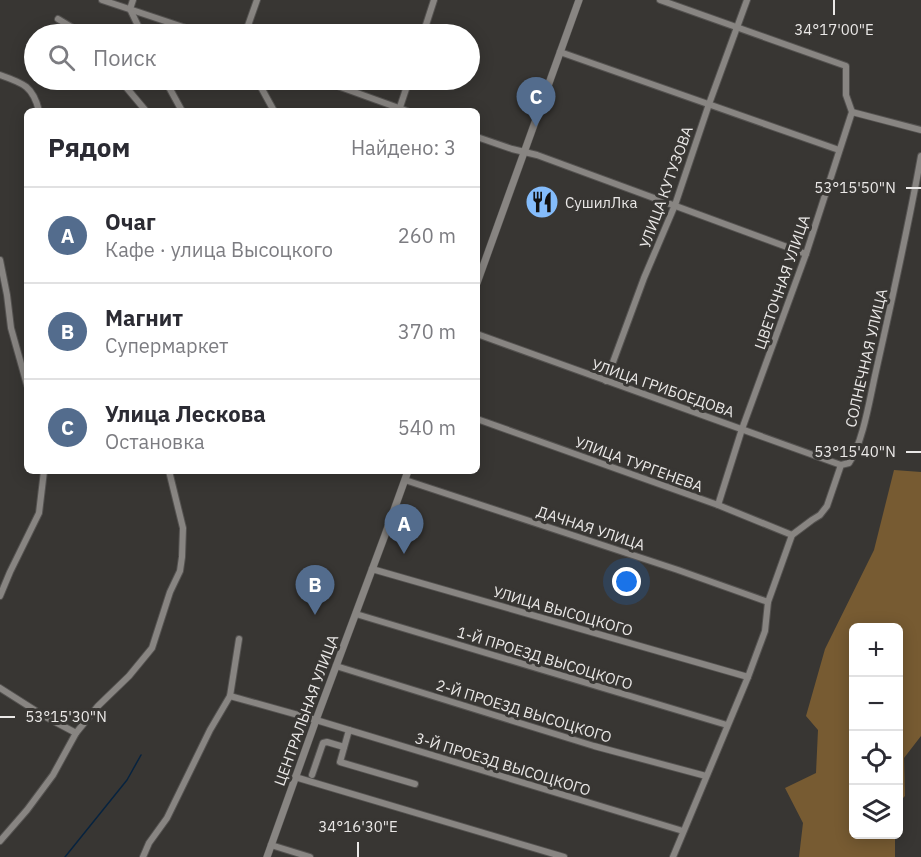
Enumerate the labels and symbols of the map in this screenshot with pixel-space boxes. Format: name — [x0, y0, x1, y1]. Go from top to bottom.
text: 34°17'00"E — [794, 20, 874, 39]
pin: C — [516, 78, 556, 127]
street label: УЛИЦА КУТУЗОВА — [635, 123, 697, 251]
text: 53°15'50"N — [814, 178, 896, 197]
restaurant icon: СушилЛка — [524, 184, 560, 220]
place label: СушилЛка — [565, 193, 637, 212]
street label: ЦВЕТОЧНАЯ УЛИЦА — [750, 212, 814, 352]
street label: СОЛНЕЧНАЯ УЛИЦА — [841, 286, 891, 429]
street label: УЛИЦА ГРИБОЕДОВА — [589, 355, 737, 421]
street label: УЛИЦА ТУРГЕНЕВА — [572, 432, 706, 496]
text: 53°15'40"N — [814, 442, 896, 461]
street label: ДАЧНАЯ УЛИЦА — [535, 502, 648, 555]
pin: A — [384, 504, 424, 554]
pin: B — [296, 566, 334, 615]
your location — [612, 567, 641, 596]
street label: УЛИЦА ВЫСОЦКОГО — [491, 582, 635, 640]
street label: 1-Й ПРОЕЗД ВЫСОЦКОГО — [455, 622, 635, 694]
street label: ЦЕНТРАЛЬНАЯ УЛИЦА — [270, 631, 342, 788]
street label: 2-Й ПРОЕЗД ВЫСОЦКОГО — [434, 675, 614, 747]
text: 53°15'30"N — [25, 707, 107, 726]
street label: 3-Й ПРОЕЗД ВЫСОЦКОГО — [413, 728, 593, 800]
text: 34°16'30"E — [318, 817, 398, 836]

